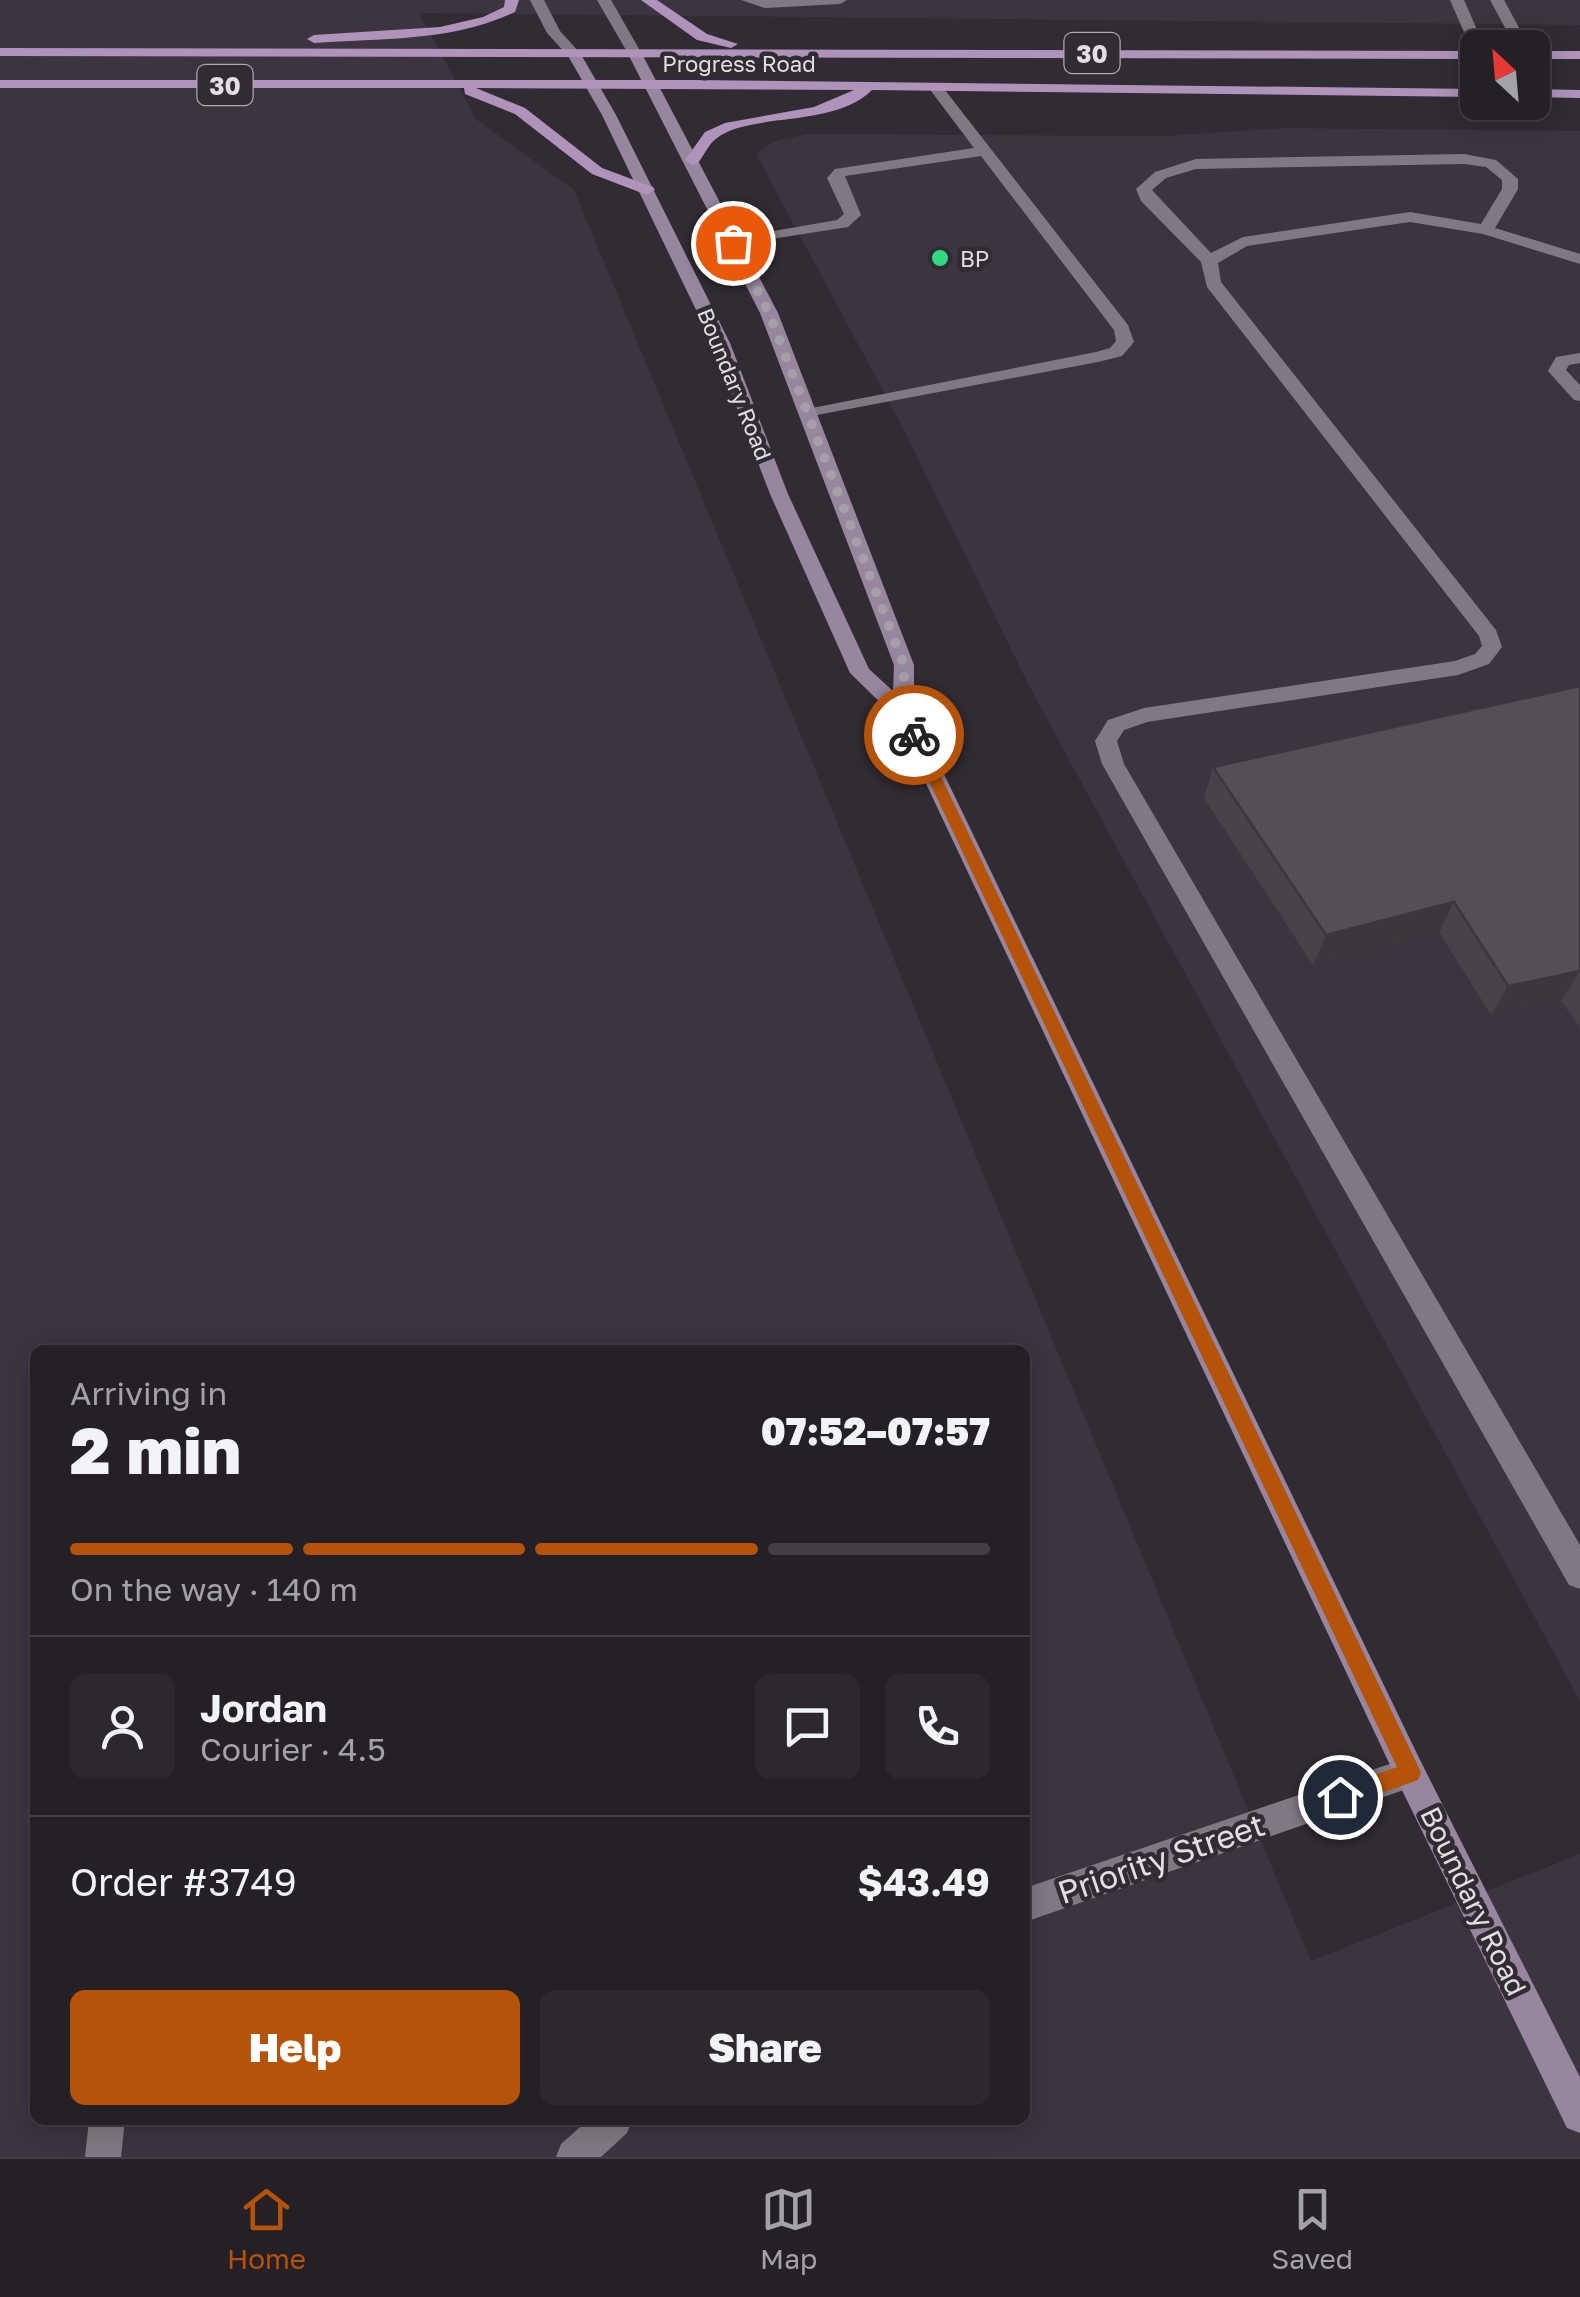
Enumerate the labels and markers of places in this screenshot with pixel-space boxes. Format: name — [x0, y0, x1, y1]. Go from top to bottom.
pin — [691, 201, 776, 286]
place label: BP — [960, 245, 989, 272]
marker: BP — [929, 247, 951, 269]
pin — [1298, 1755, 1383, 1840]

